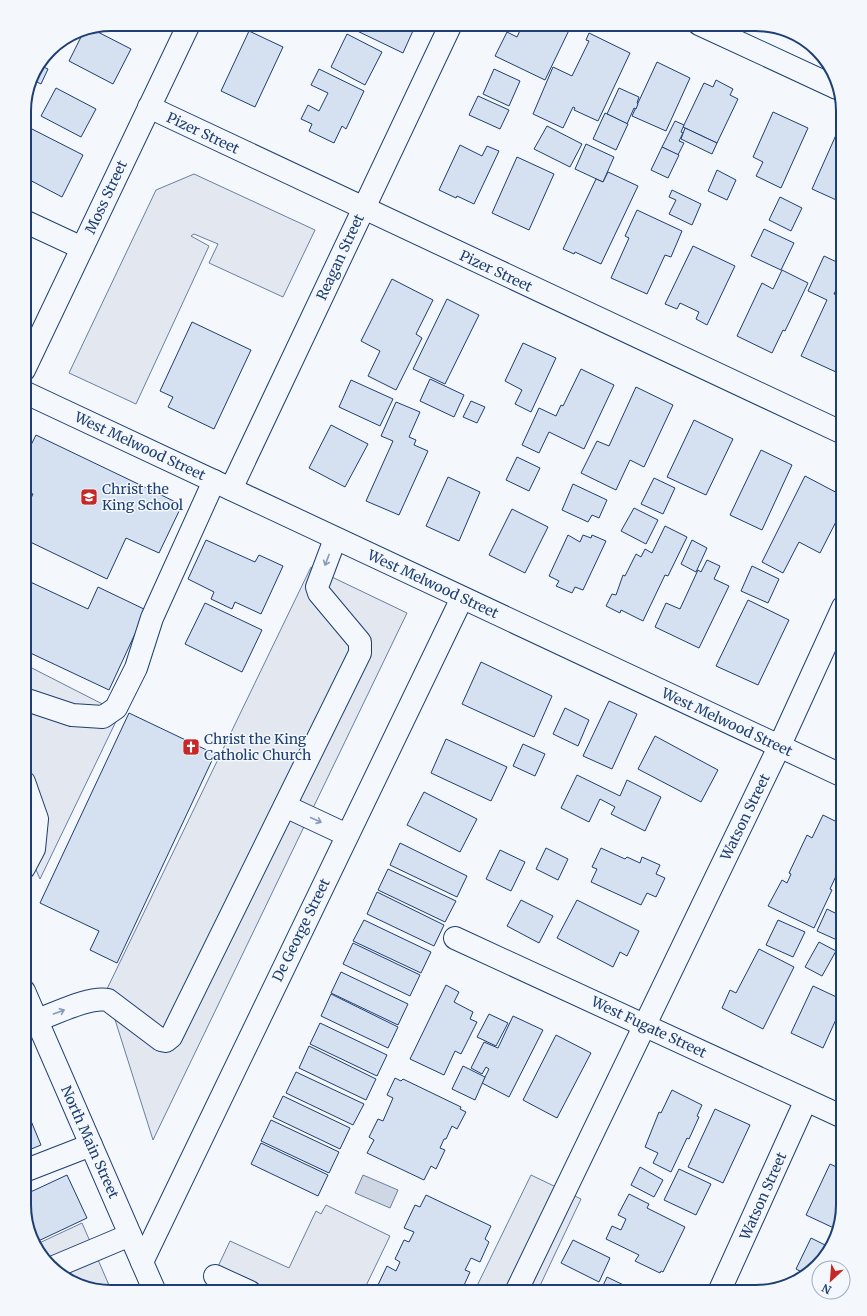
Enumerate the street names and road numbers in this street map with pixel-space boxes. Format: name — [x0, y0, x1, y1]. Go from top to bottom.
street label: Pizer Street — [164, 108, 243, 158]
street label: Moss Street — [81, 157, 131, 237]
street label: Reagan Street — [312, 211, 368, 303]
street label: Pizer Street — [457, 246, 536, 296]
street label: West Melwood Street — [71, 407, 209, 484]
street label: West Melwood Street — [364, 545, 502, 622]
street label: West Melwood Street — [658, 683, 796, 760]
street label: Watson Street — [716, 770, 774, 864]
street label: De George Street — [268, 875, 334, 985]
street label: West Fugate Street — [588, 992, 710, 1062]
street label: North Main Street — [57, 1083, 123, 1202]
street label: Watson Street — [735, 1149, 791, 1244]

